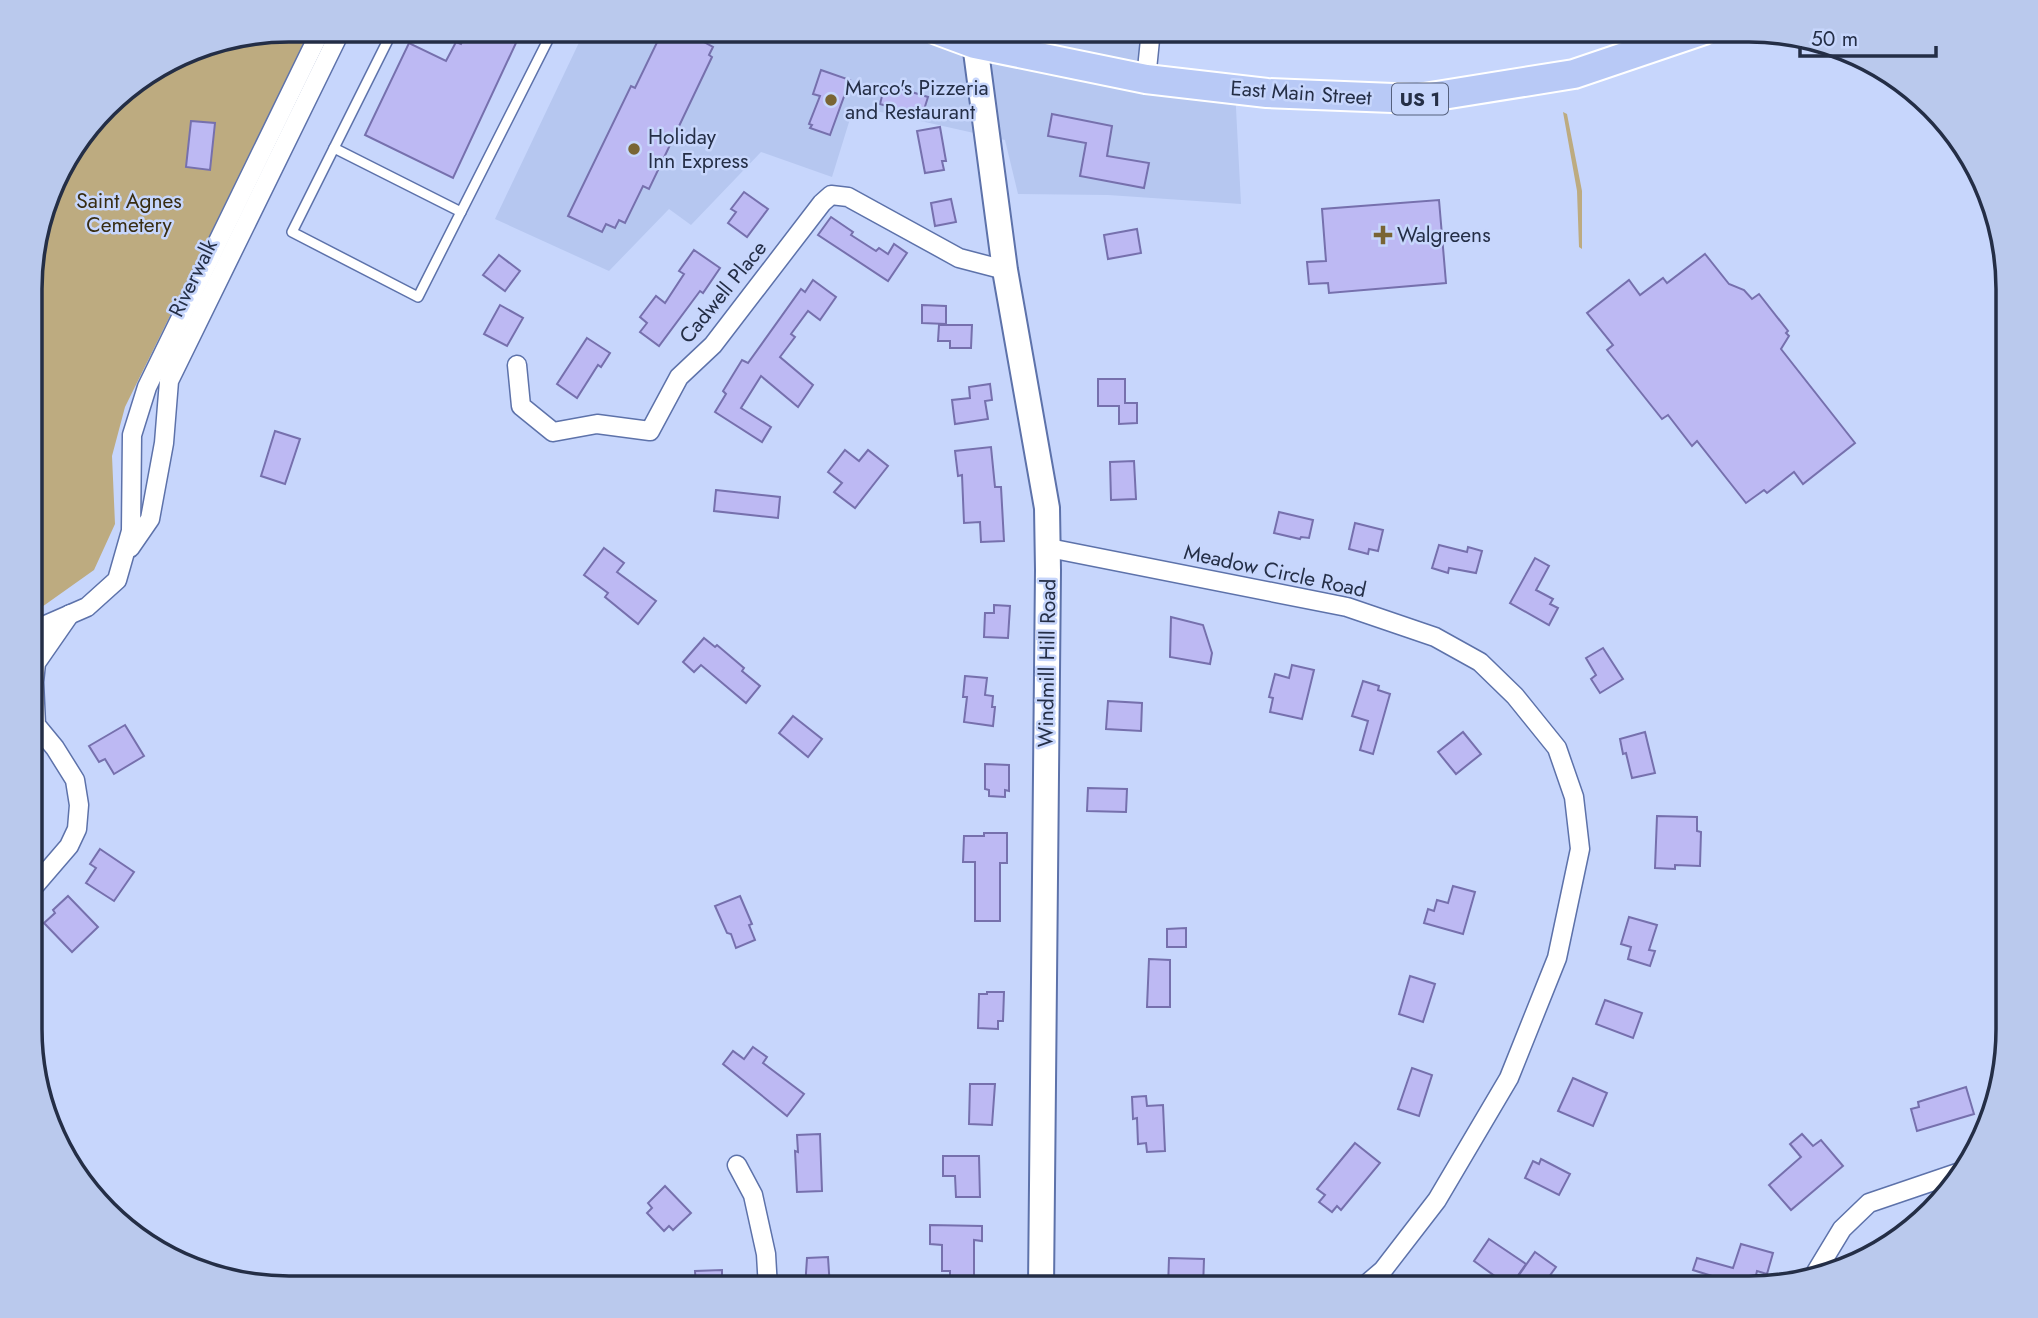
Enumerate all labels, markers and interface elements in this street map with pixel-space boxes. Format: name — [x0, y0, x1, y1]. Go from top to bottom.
scale bar — [1800, 14, 1937, 58]
text: 50 m — [1811, 24, 1858, 54]
place label: Marco's Pizzeria and Restaurant — [845, 73, 989, 127]
street label: East Main Street — [1229, 73, 1373, 113]
road number: US 1 — [1392, 83, 1448, 114]
marker: Marco's Pizzeria and Restaurant — [823, 92, 839, 108]
place label: Holiday Inn Express — [648, 122, 748, 176]
marker: Holiday Inn Express — [626, 141, 642, 157]
park label: Saint Agnes Cemetery — [76, 186, 182, 240]
place label: Walgreens — [1397, 220, 1491, 250]
marker: Walgreens — [1375, 227, 1391, 243]
street label: Riverwalk — [161, 233, 225, 322]
street label: Cadwell Place — [672, 234, 774, 350]
street label: Meadow Circle Road — [1181, 537, 1369, 605]
street label: Windmill Hill Road — [1031, 578, 1063, 748]

